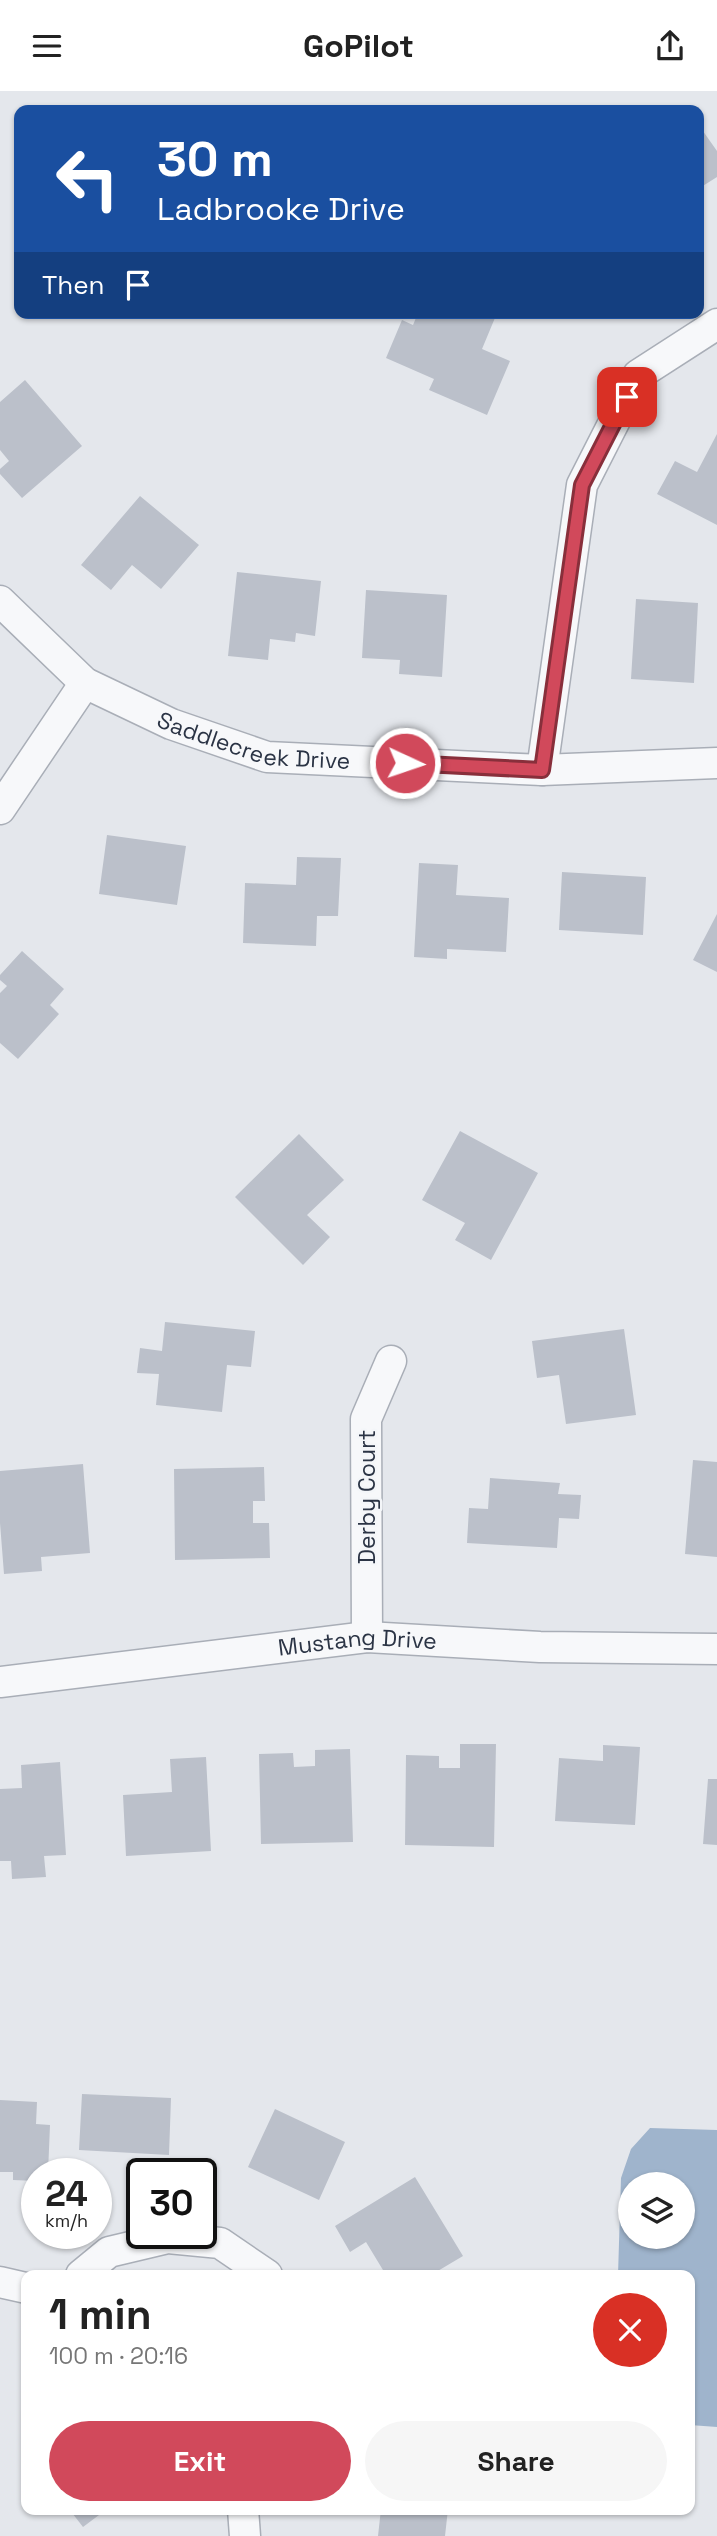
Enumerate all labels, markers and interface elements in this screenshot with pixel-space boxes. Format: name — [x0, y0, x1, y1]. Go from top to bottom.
text: GoPilot — [303, 26, 414, 66]
icon: menu — [28, 27, 66, 65]
icon: share — [651, 27, 689, 65]
text: 30 m — [157, 128, 273, 190]
icon: left — [42, 133, 133, 224]
text: Ladbrooke Drive — [157, 189, 405, 229]
icon: arrive — [119, 266, 157, 304]
text: Then — [42, 268, 105, 302]
pin — [597, 367, 657, 427]
icon: arrive — [608, 378, 646, 416]
street label: Saddlecreek Drive — [152, 705, 351, 776]
position arrow — [368, 726, 442, 800]
street label: Derby Court — [352, 1430, 382, 1564]
street label: Mustang Drive — [276, 1622, 438, 1663]
speed limit sign: 30 — [126, 2158, 217, 2249]
text: 24 — [45, 2172, 88, 2216]
map controls — [618, 2172, 695, 2249]
button: layers — [618, 2172, 695, 2249]
text: km/h — [45, 2209, 88, 2232]
text: 1 min — [49, 2288, 152, 2341]
button: close — [593, 2293, 667, 2367]
text: 100 m · 20:16 — [49, 2341, 188, 2371]
button: Exit — [49, 2421, 351, 2501]
button: Share — [365, 2421, 667, 2501]

